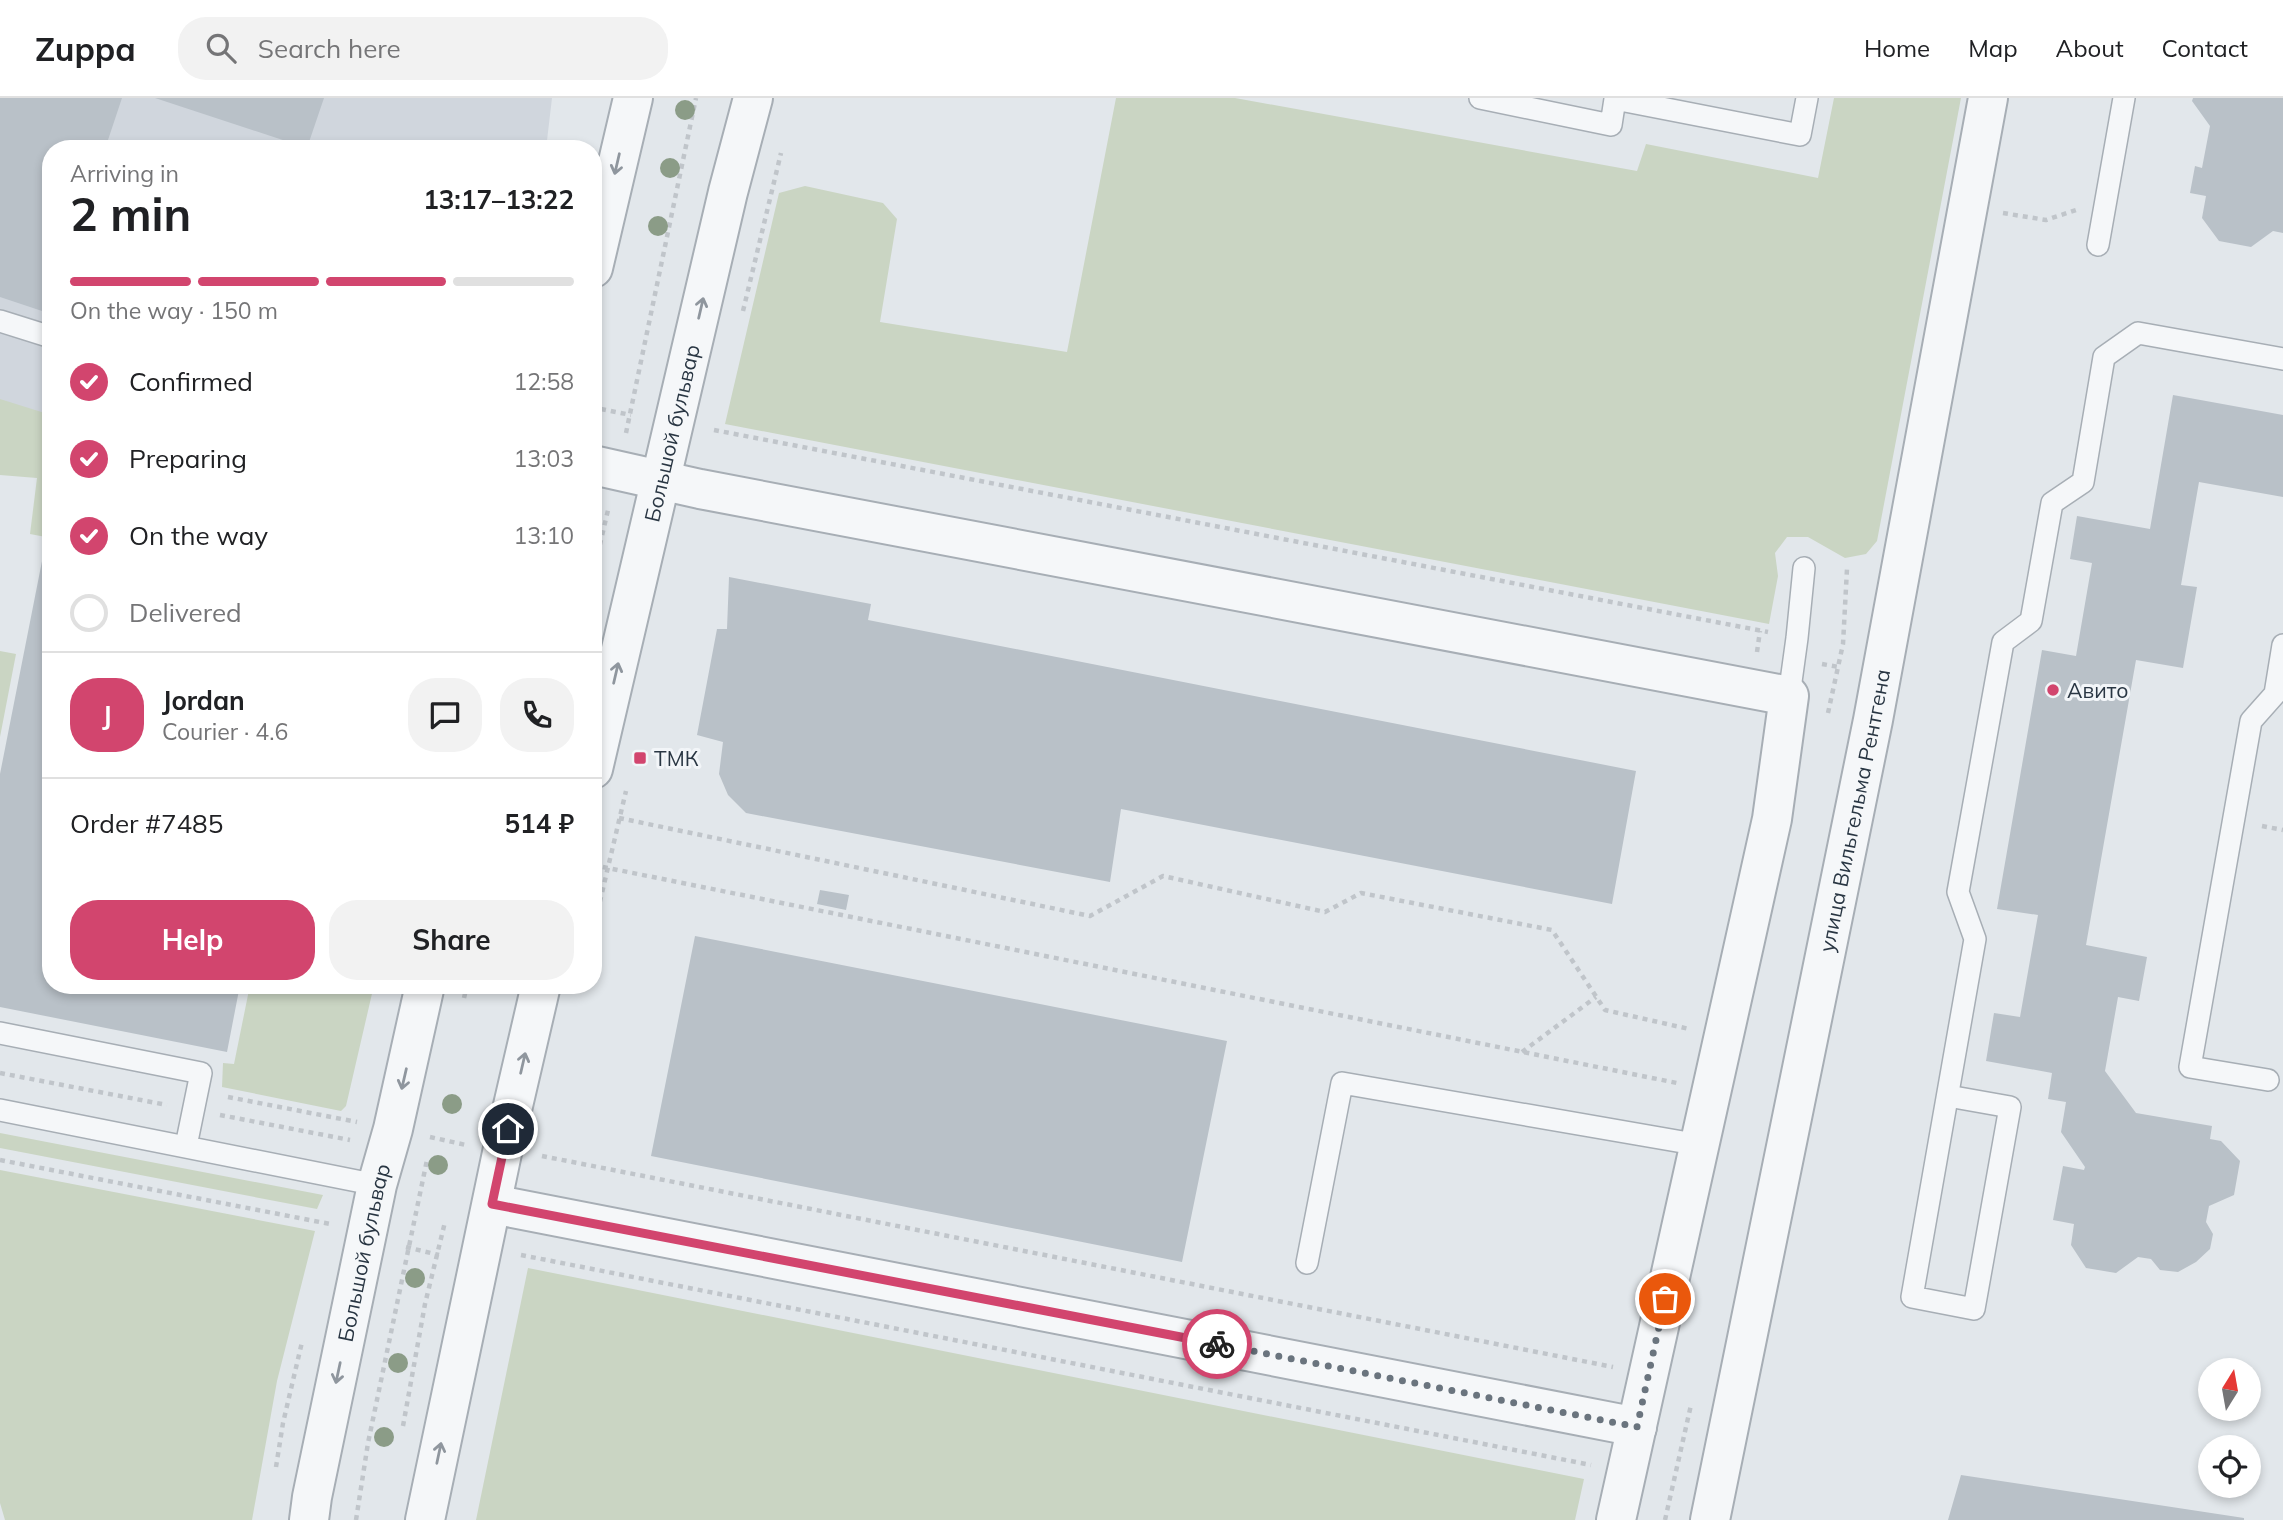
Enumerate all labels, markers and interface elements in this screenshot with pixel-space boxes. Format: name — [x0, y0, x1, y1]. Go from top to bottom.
search box — [178, 17, 668, 80]
text: Zuppa — [35, 28, 136, 69]
icon: search — [202, 29, 240, 67]
text: Search here — [258, 32, 401, 65]
text: Home — [1864, 33, 1930, 63]
text: Map — [1968, 33, 2018, 63]
text: About — [2056, 33, 2124, 63]
text: Contact — [2162, 33, 2248, 63]
one-way arrow — [610, 153, 623, 175]
text: Arriving in — [70, 159, 179, 188]
text: 13:17–13:22 — [423, 183, 574, 216]
text: 2 min — [70, 185, 191, 243]
text: On the way · 150 m — [70, 296, 278, 325]
one-way arrow — [694, 297, 708, 320]
street label: Большой бульвар — [638, 342, 705, 524]
icon: check — [70, 363, 108, 401]
text: Confirmed — [129, 365, 253, 398]
text: 12:58 — [514, 367, 574, 396]
icon: check — [70, 440, 108, 478]
text: Preparing — [129, 442, 247, 475]
text: 13:03 — [514, 444, 574, 473]
icon: check — [70, 517, 108, 555]
text: On the way — [129, 519, 268, 552]
text: 13:10 — [514, 521, 574, 550]
text: Delivered — [129, 596, 242, 629]
one-way arrow — [610, 662, 623, 685]
street label: улица Вильгельма Рентгена — [1813, 667, 1895, 954]
place label: Авито — [2067, 677, 2128, 703]
button: chat — [408, 678, 482, 752]
button: phone — [500, 678, 574, 752]
marker: Авито — [2045, 682, 2061, 698]
text: Jordan — [162, 684, 245, 717]
text: J — [102, 699, 112, 732]
text: Courier · 4.6 — [162, 717, 288, 746]
place label: ТМК — [654, 745, 699, 771]
marker: ТМК — [632, 750, 648, 766]
text: Order #7485 — [70, 807, 223, 840]
text: 514 ₽ — [504, 807, 574, 840]
button: Help — [70, 900, 315, 980]
button: Share — [329, 900, 574, 980]
one-way arrow — [517, 1052, 530, 1075]
one-way arrow — [396, 1067, 410, 1090]
pin — [478, 1099, 538, 1159]
icon: home — [489, 1110, 527, 1148]
street label: Большой бульвар — [332, 1160, 395, 1344]
pin — [1635, 1269, 1695, 1329]
icon: bag — [1646, 1280, 1684, 1318]
courier — [1182, 1309, 1252, 1379]
icon: bike — [1198, 1325, 1236, 1363]
north arrow — [2198, 1358, 2261, 1421]
map controls — [2198, 1358, 2261, 1498]
one-way arrow — [330, 1361, 344, 1384]
button: locate — [2198, 1435, 2261, 1498]
one-way arrow — [432, 1442, 446, 1465]

